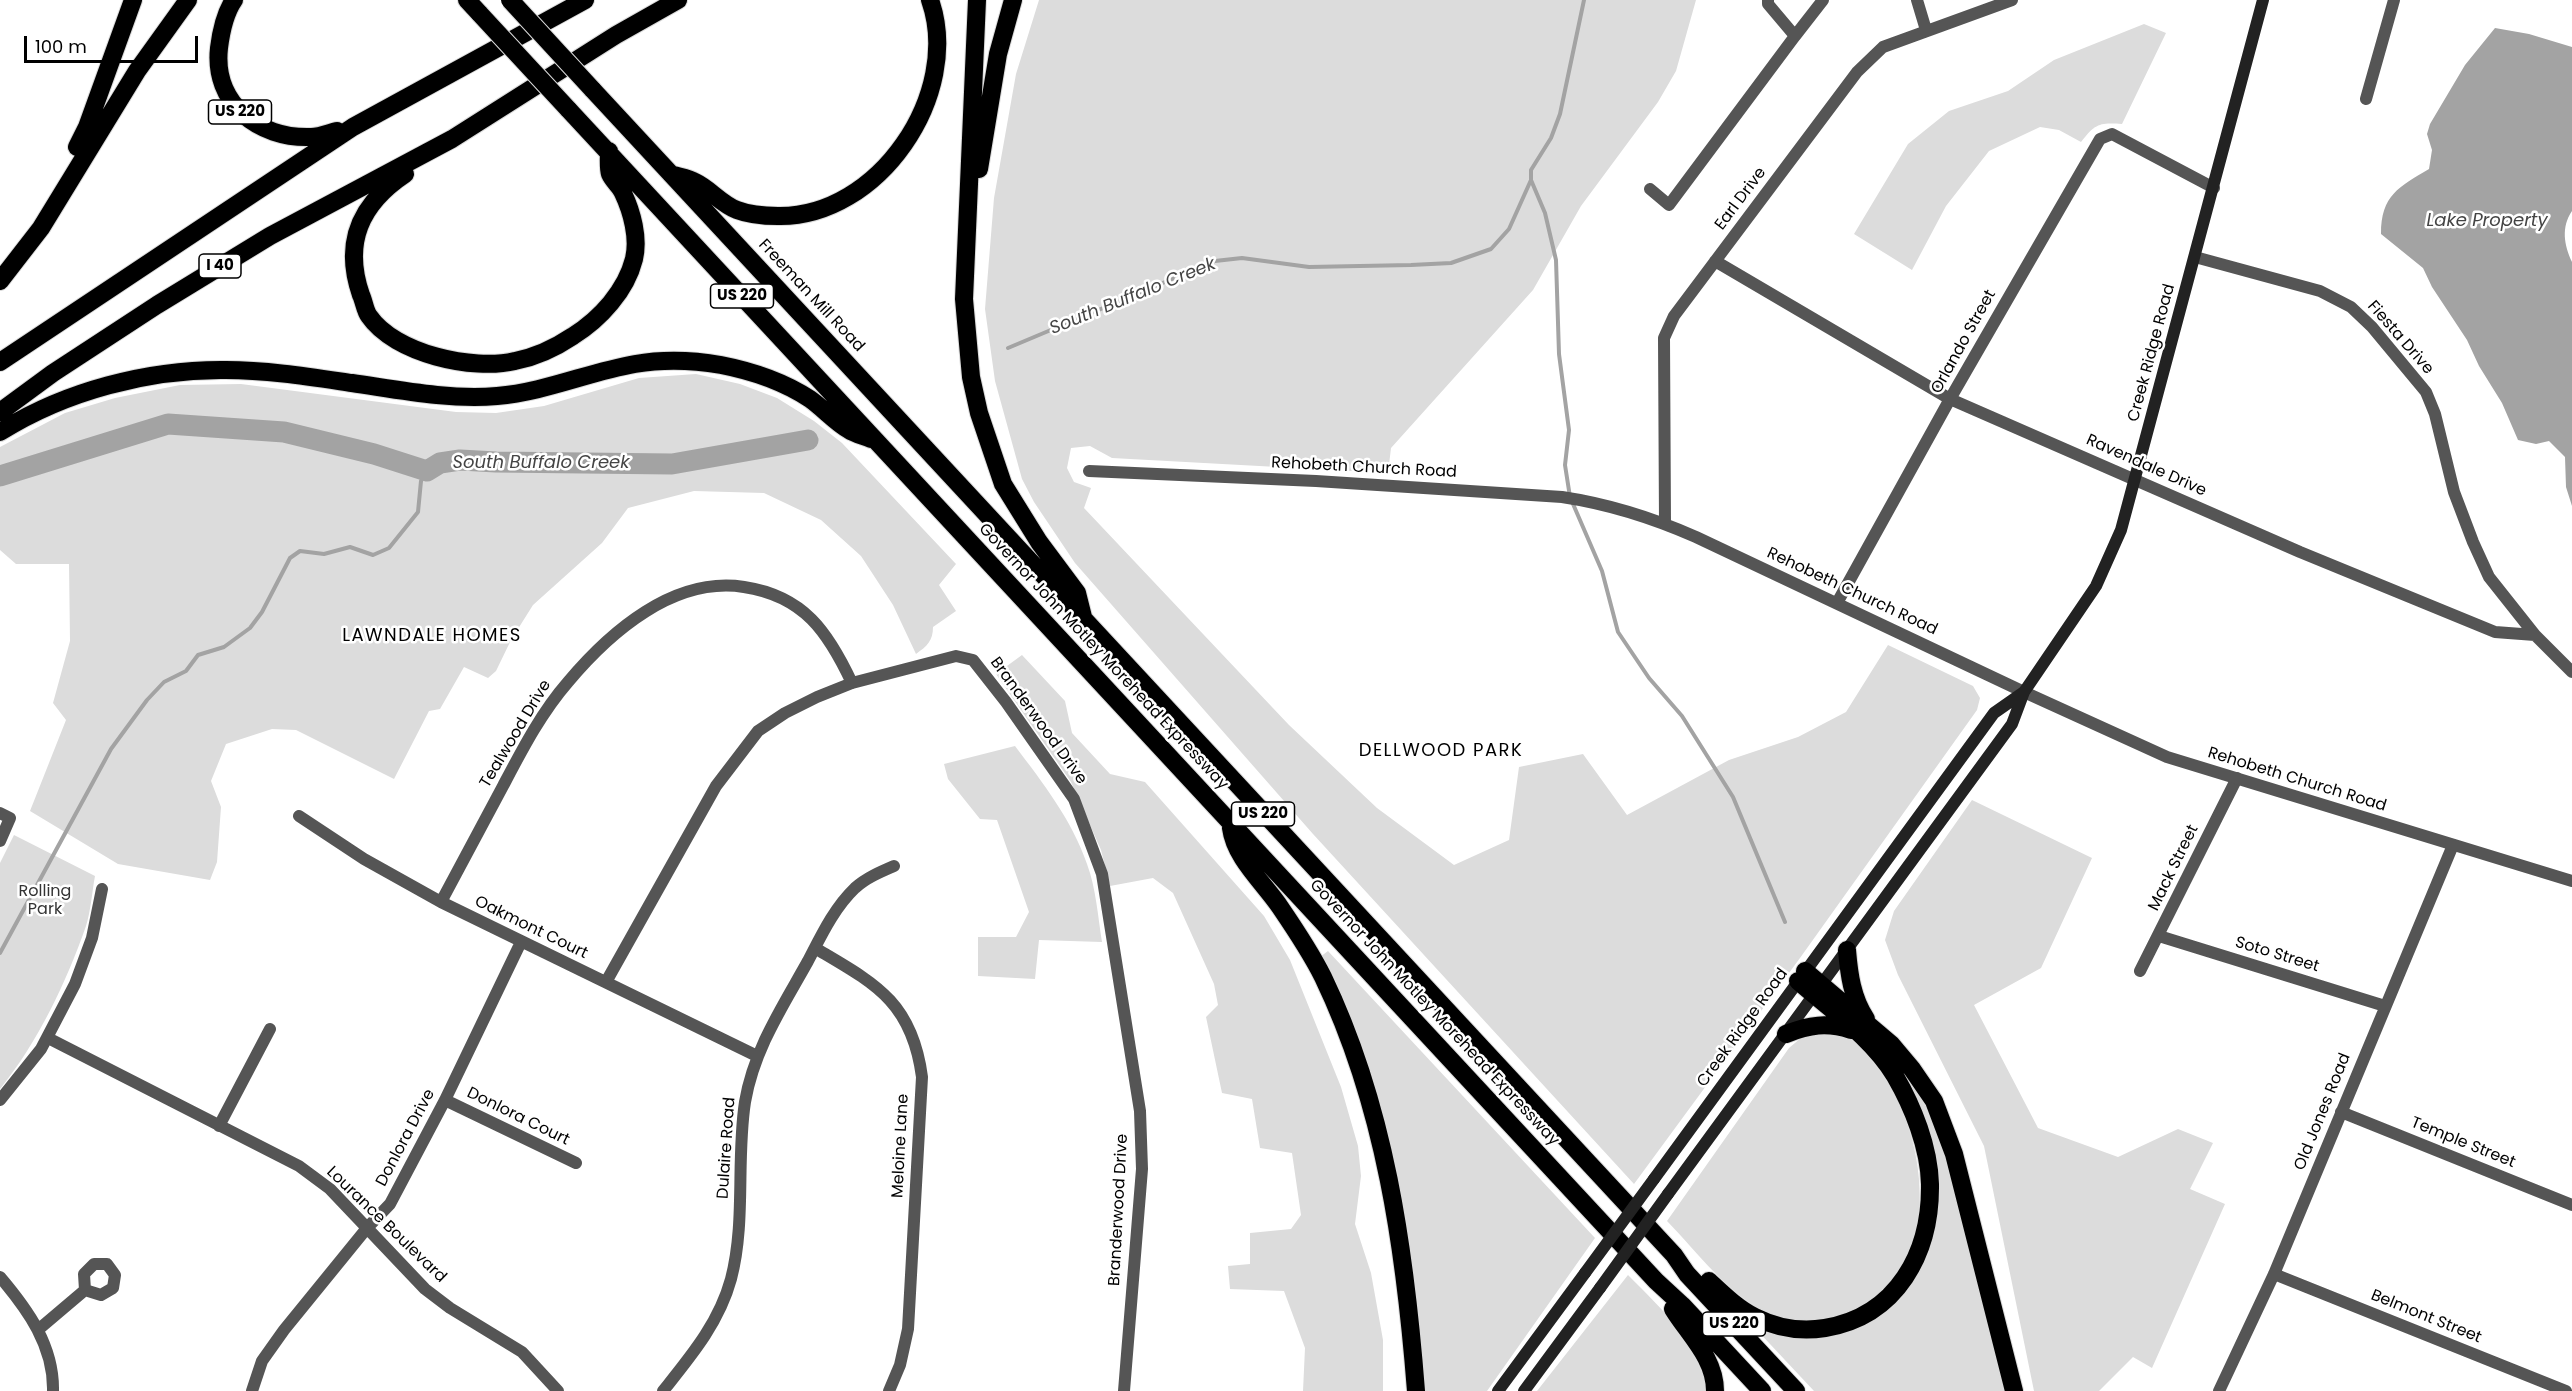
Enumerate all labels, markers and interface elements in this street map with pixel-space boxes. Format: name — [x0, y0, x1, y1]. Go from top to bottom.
scale bar — [27, 24, 201, 62]
text: 100 m — [35, 34, 87, 59]
road number: US 220 — [208, 100, 272, 124]
street label: Earl Drive — [1711, 164, 1771, 234]
water label: Lake Property — [2426, 210, 2548, 232]
street label: Freeman Mill Road — [754, 236, 868, 356]
road number: I 40 — [199, 254, 241, 278]
water label: South Buffalo Creek — [1047, 254, 1219, 340]
street label: Creek Ridge Road — [2124, 282, 2180, 424]
road number: US 220 — [710, 284, 774, 308]
street label: Orlando Street — [1928, 287, 2000, 397]
street label: Fiesta Drive — [2363, 297, 2437, 379]
street label: Ravendale Drive — [2083, 431, 2209, 501]
water label: South Buffalo Creek — [452, 452, 630, 474]
street label: Rehobeth Church Road — [1271, 454, 1457, 482]
street label: Governor John Motley Morehead Expressway — [974, 520, 1232, 794]
street label: Rehobeth Church Road — [1764, 544, 1940, 640]
district label: LAWNDALE HOMES — [342, 625, 522, 647]
street label: Branderwood Drive — [985, 654, 1091, 788]
street label: Tealwood Drive — [476, 677, 556, 791]
district label: DELLWOOD PARK — [1359, 740, 1523, 762]
street label: Rehobeth Church Road — [2205, 744, 2389, 816]
road number: US 220 — [1232, 802, 1294, 826]
street label: Mack Street — [2145, 822, 2203, 914]
street label: Governor John Motley Morehead Expressway — [1305, 876, 1563, 1150]
park label: Rolling Park — [19, 882, 71, 920]
street label: Oakmont Court — [471, 892, 591, 964]
street label: Soto Street — [2233, 933, 2321, 977]
street label: Creek Ridge Road — [1694, 965, 1792, 1091]
street label: Old Jones Road — [2291, 1051, 2355, 1173]
street label: Donlora Court — [464, 1084, 572, 1150]
street label: Donlora Drive — [372, 1086, 440, 1190]
street label: Meloine Lane — [889, 1094, 913, 1198]
street label: Dulaire Road — [714, 1096, 740, 1200]
street label: Temple Street — [2408, 1113, 2518, 1173]
street label: Branderwood Drive — [1105, 1133, 1133, 1287]
street label: Lourance Boulevard — [322, 1163, 450, 1287]
street label: Belmont Street — [2368, 1286, 2484, 1348]
road number: US 220 — [1702, 1312, 1766, 1336]

